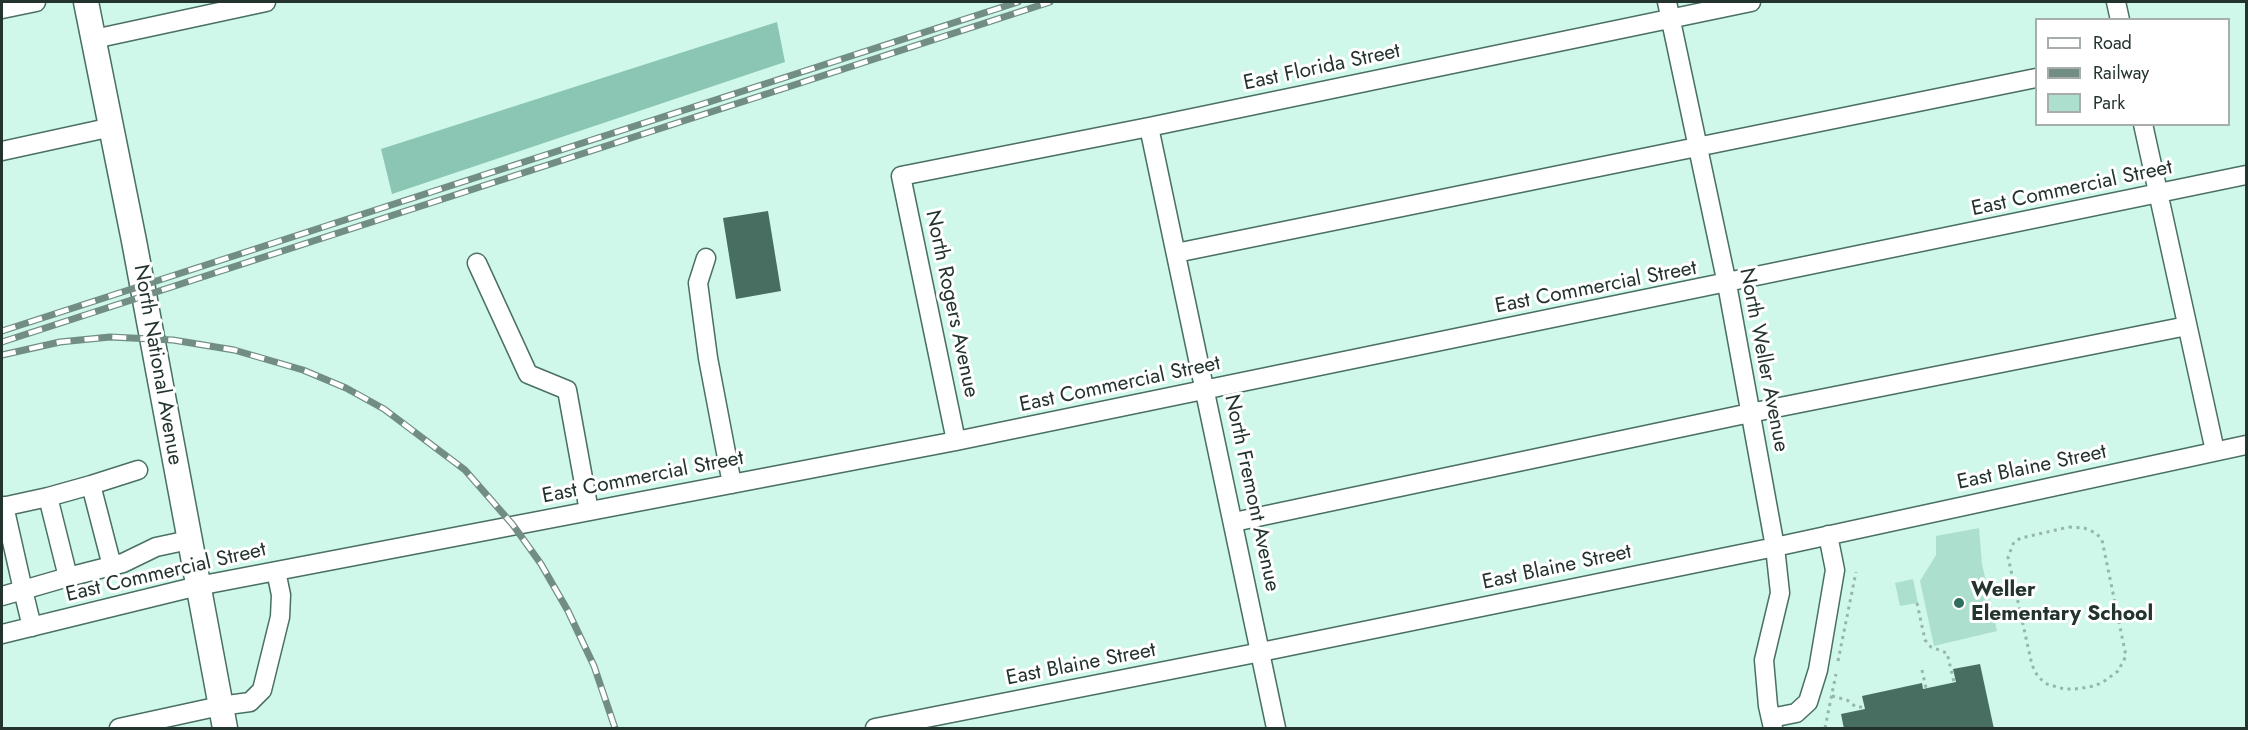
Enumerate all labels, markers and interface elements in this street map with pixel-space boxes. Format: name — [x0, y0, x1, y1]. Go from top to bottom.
legend — [2035, 18, 2230, 126]
text: Road — [2093, 30, 2132, 56]
street label: East Florida Street — [1241, 39, 1403, 97]
text: Railway — [2093, 60, 2149, 86]
text: Park — [2093, 90, 2125, 116]
street label: East Commercial Street — [1969, 155, 2175, 223]
street label: North Rogers Avenue — [919, 208, 983, 400]
street label: East Commercial Street — [1493, 256, 1699, 320]
street label: North National Avenue — [127, 263, 187, 467]
street label: North Weller Avenue — [1733, 266, 1793, 454]
street label: East Commercial Street — [1017, 351, 1223, 419]
street label: North Fremont Avenue — [1218, 392, 1284, 594]
street label: East Blaine Street — [1955, 440, 2109, 496]
street label: East Commercial Street — [540, 446, 746, 510]
street label: East Commercial Street — [63, 538, 269, 608]
street label: East Blaine Street — [1480, 540, 1634, 596]
place label: Weller Elementary School — [1971, 578, 2153, 628]
marker: Weller Elementary School — [1952, 596, 1966, 610]
street label: East Blaine Street — [1004, 638, 1158, 692]

